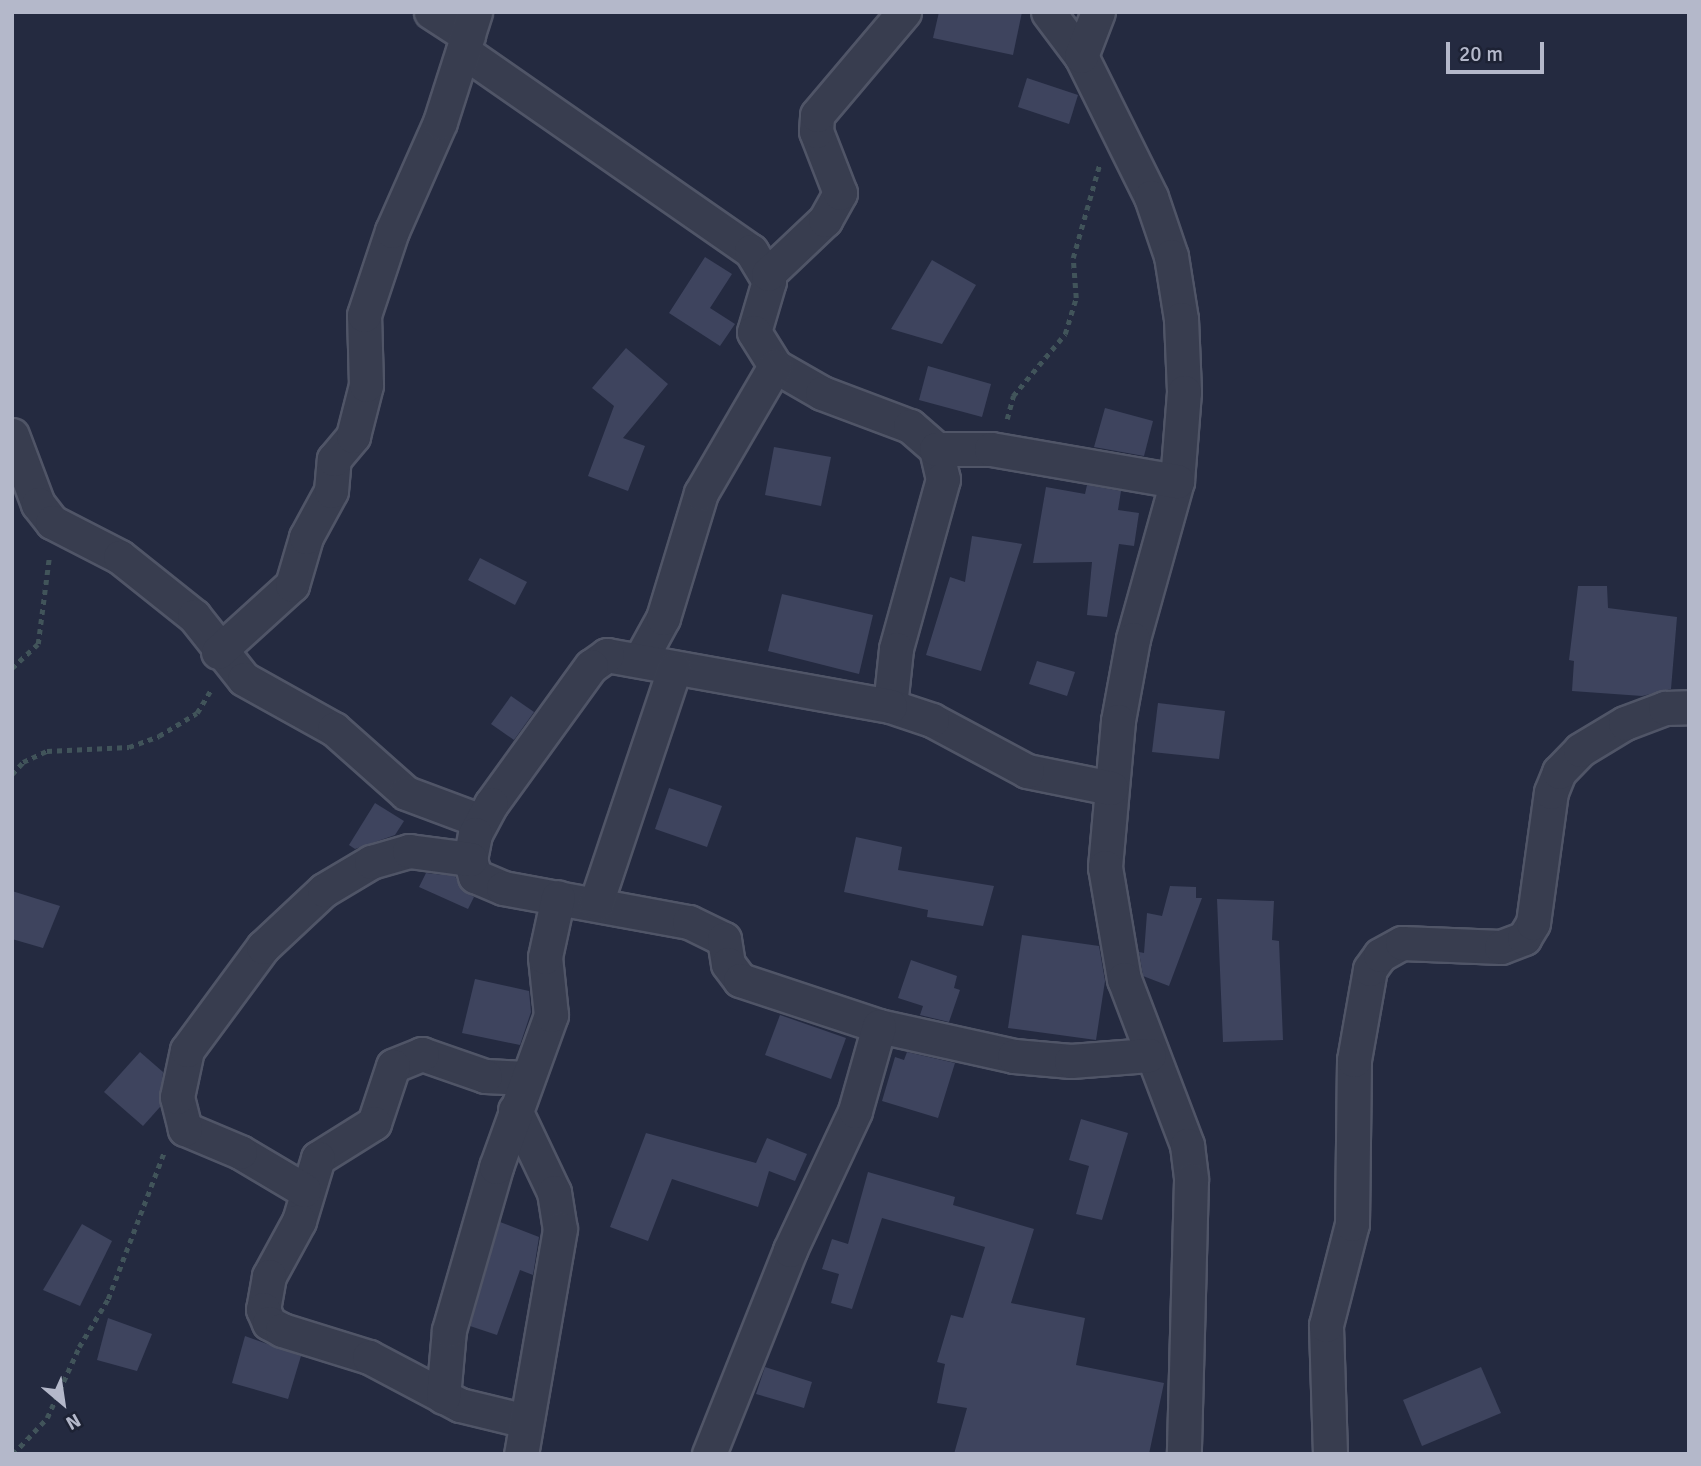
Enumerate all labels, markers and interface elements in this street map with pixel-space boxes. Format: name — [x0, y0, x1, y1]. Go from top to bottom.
scale bar — [1449, 28, 1547, 72]
text: 20 m — [1459, 41, 1503, 67]
north arrow — [28, 1368, 98, 1438]
text: N — [62, 1408, 85, 1435]

